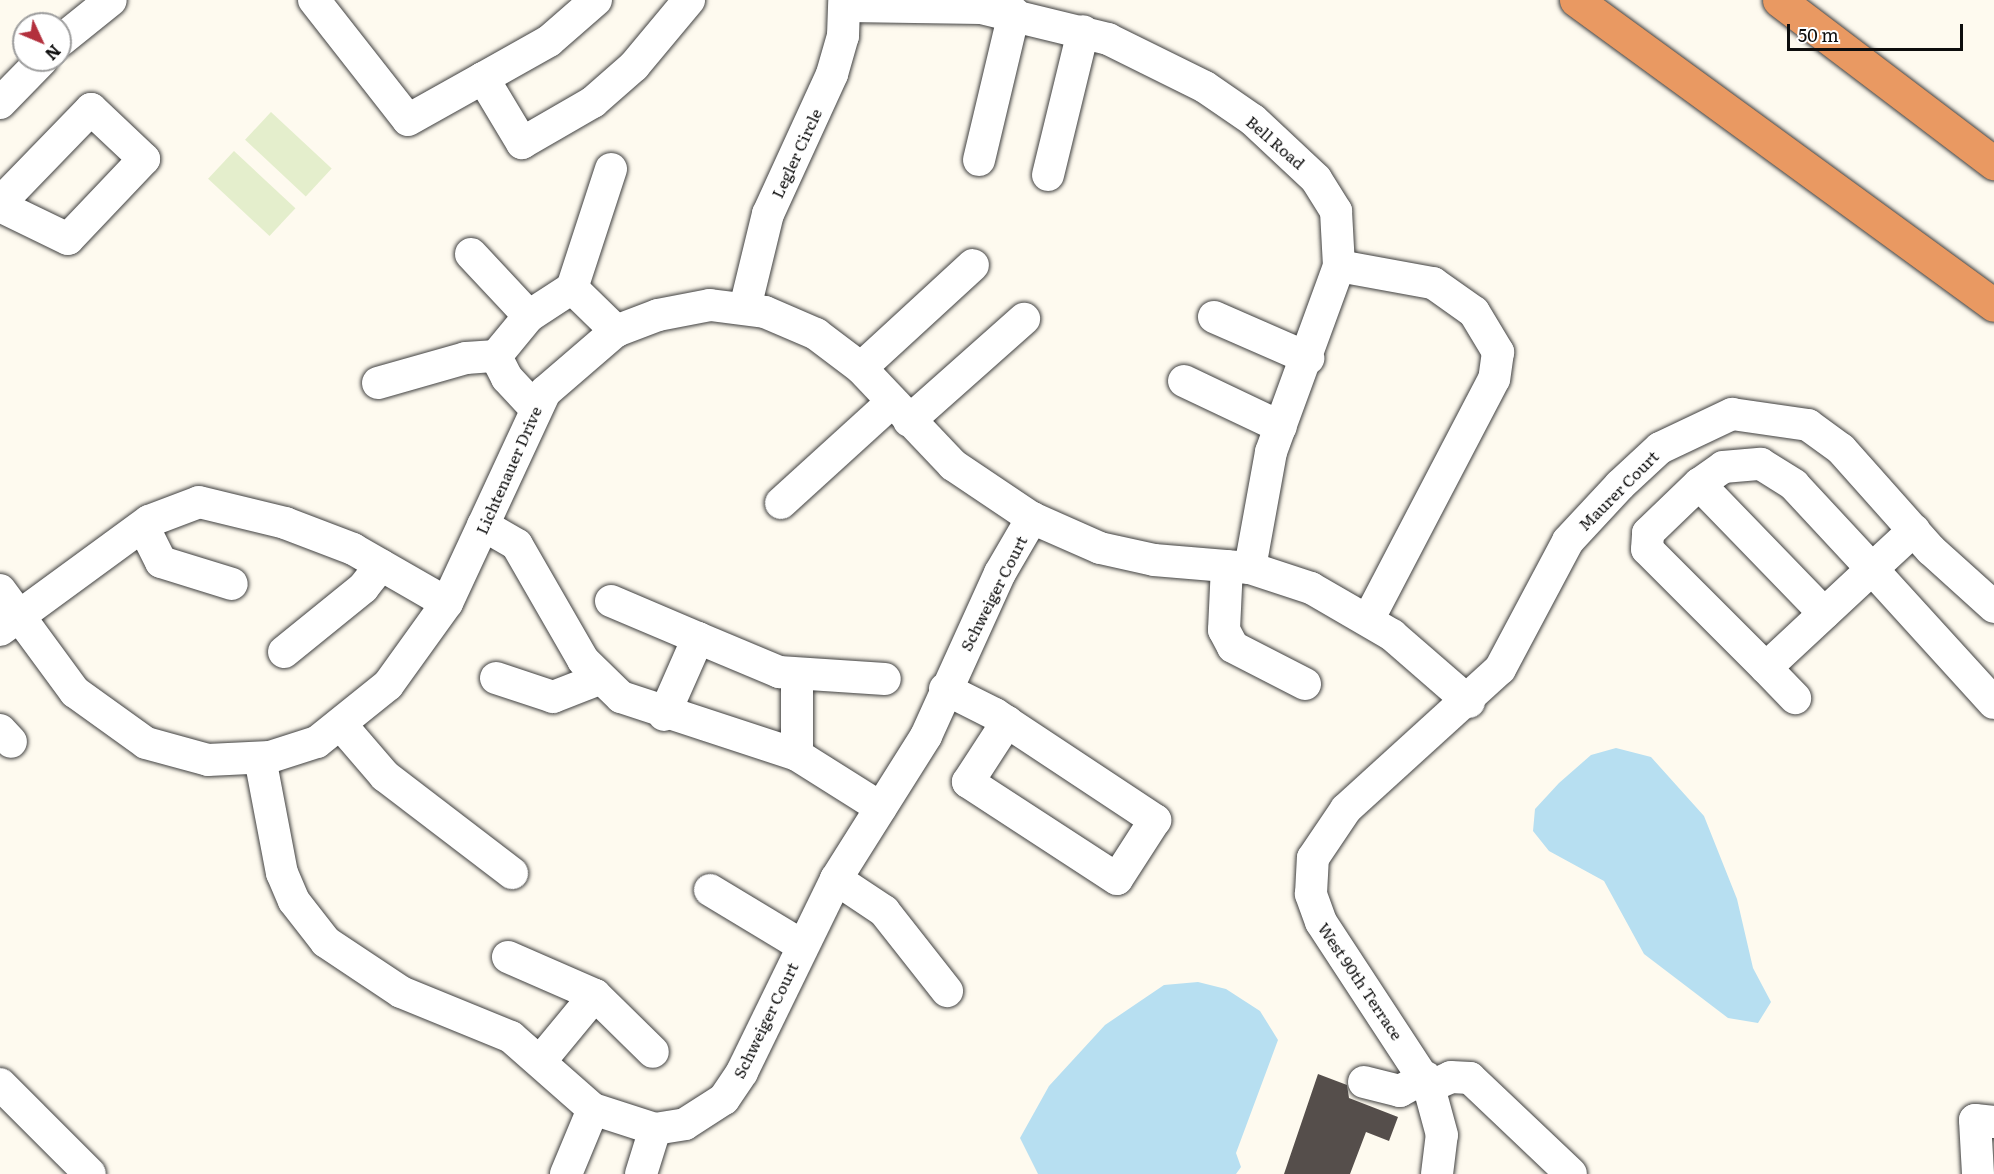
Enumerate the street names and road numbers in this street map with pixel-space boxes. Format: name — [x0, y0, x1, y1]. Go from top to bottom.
street label: Legler Circle — [767, 105, 825, 201]
street label: Bell Road — [1243, 111, 1309, 173]
street label: Lichtenauer Drive — [471, 403, 545, 537]
street label: Maurer Court — [1574, 446, 1662, 534]
street label: Schweiger Court — [956, 532, 1030, 654]
street label: West 90th Terrace — [1315, 919, 1407, 1043]
street label: Schweiger Court — [729, 959, 801, 1081]

